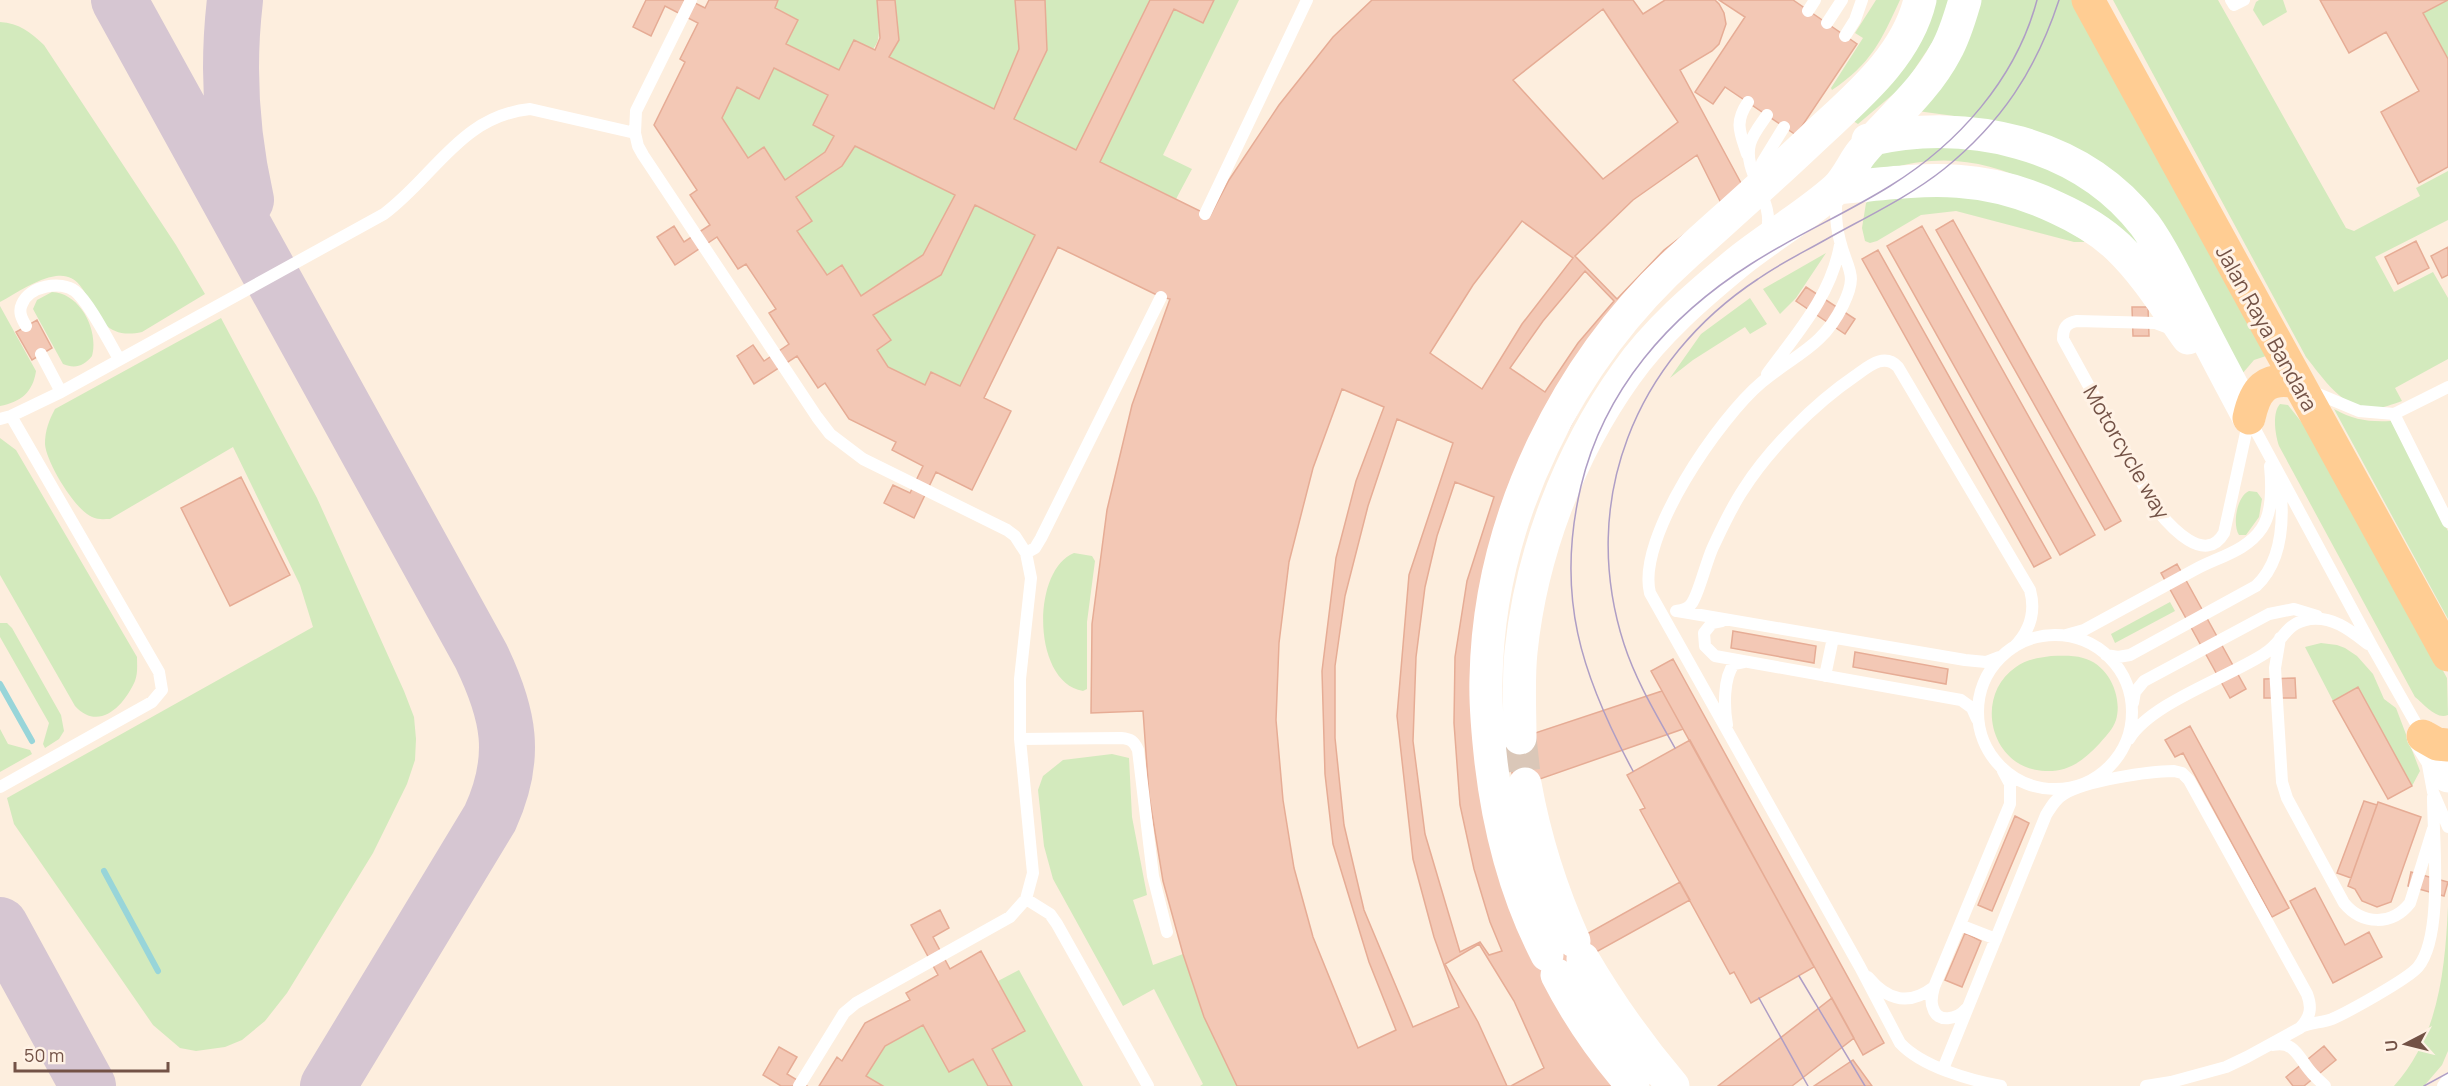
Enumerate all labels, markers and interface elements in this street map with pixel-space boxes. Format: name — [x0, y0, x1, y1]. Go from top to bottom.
street label: Jalan Raya Bandara — [2210, 240, 2324, 416]
street label: Motorcycle way — [2077, 380, 2177, 524]
north arrow — [2376, 1014, 2436, 1074]
scale bar — [15, 1035, 168, 1073]
text: U — [2379, 1039, 2403, 1053]
text: 50 m — [24, 1043, 64, 1067]

